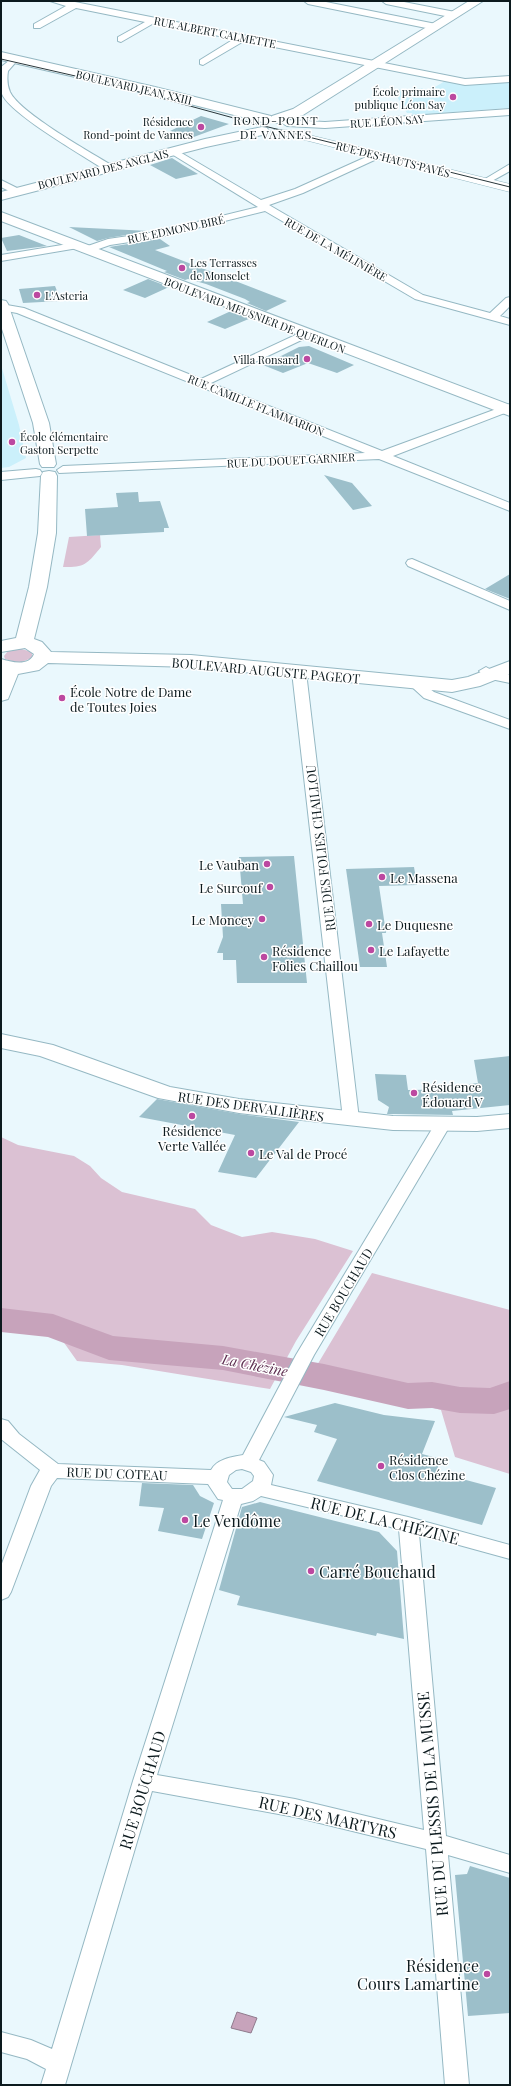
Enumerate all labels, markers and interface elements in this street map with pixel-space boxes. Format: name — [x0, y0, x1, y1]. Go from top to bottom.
street label: RUE ALBERT CALMETTE — [153, 13, 278, 51]
street label: BOULEVARD JEAN XXIII — [74, 66, 194, 108]
place label: École primaire publique Léon Say — [355, 84, 445, 112]
marker: École primaire publique Léon Say — [448, 92, 458, 102]
street label: RUE LÉON SAY — [349, 111, 425, 131]
district label: ROND-POINT DE VANNES — [233, 112, 319, 142]
place label: Résidence Rond-point de Vannes — [83, 114, 193, 142]
marker: Résidence Rond-point de Vannes — [196, 122, 206, 132]
street label: RUE DES HAUTS PAVÉS — [334, 138, 452, 180]
street label: BOULEVARD DES ANGLAIS — [36, 145, 170, 193]
street label: RUE EDMOND BIRÉ — [126, 211, 226, 247]
street label: RUE DE LA MÉLINIÈRE — [282, 214, 390, 285]
place label: Les Terrasses de Monselet — [190, 255, 257, 283]
marker: Les Terrasses de Monselet — [177, 263, 187, 273]
street label: BOULEVARD MEUSNIER DE QUERLON — [162, 273, 348, 357]
place label: L'Asteria — [45, 288, 88, 303]
marker: L'Asteria — [32, 290, 42, 300]
place label: Villa Ronsard — [233, 352, 300, 367]
marker: Villa Ronsard — [302, 354, 312, 364]
street label: RUE CAMILLE FLAMMARION — [186, 371, 327, 439]
place label: École élémentaire Gaston Serpette — [20, 429, 109, 457]
marker: École élémentaire Gaston Serpette — [7, 437, 17, 447]
street label: RUE DU DOUET GARNIER — [226, 449, 356, 471]
street label: BOULEVARD AUGUSTE PAGEOT — [171, 653, 361, 687]
place label: École Notre de Dame de Toutes Joies — [70, 683, 192, 715]
marker: École Notre de Dame de Toutes Joies — [57, 693, 67, 703]
street label: RUE DES FOLIES CHAILLOU — [301, 764, 339, 932]
place label: Le Vauban — [199, 856, 259, 873]
marker: Le Vauban — [262, 859, 272, 869]
place label: Le Massena — [390, 869, 458, 886]
marker: Le Massena — [377, 872, 387, 882]
place label: Le Surcouf — [199, 879, 264, 896]
marker: Le Surcouf — [265, 882, 275, 892]
place label: Le Moncey — [191, 911, 254, 928]
marker: Le Moncey — [257, 914, 267, 924]
place label: Le Duquesne — [377, 916, 453, 933]
marker: Le Duquesne — [364, 919, 374, 929]
place label: Résidence Folies Chaillou — [272, 942, 359, 974]
place label: Le Lafayette — [379, 942, 450, 959]
marker: Le Lafayette — [366, 945, 376, 955]
marker: Résidence Folies Chaillou — [259, 952, 269, 962]
place label: Résidence Édouard V — [422, 1078, 483, 1110]
street label: RUE DES DERVALLIÈRES — [177, 1087, 325, 1125]
marker: Résidence Édouard V — [409, 1088, 419, 1098]
marker: Résidence Verte Vallée — [187, 1111, 197, 1121]
place label: Résidence Verte Vallée — [157, 1122, 226, 1154]
place label: Le Val de Procé — [259, 1145, 348, 1162]
marker: Le Val de Procé — [246, 1148, 256, 1158]
street label: RUE BOUCHAUD — [310, 1245, 376, 1339]
water label: La Chézine — [220, 1349, 289, 1381]
place label: Résidence Clos Chézine — [389, 1451, 466, 1483]
marker: Résidence Clos Chézine — [376, 1461, 386, 1471]
street label: RUE DU COTEAU — [66, 1463, 168, 1483]
street label: RUE DE LA CHÉZINE — [309, 1491, 461, 1549]
place label: Le Vendôme — [193, 1510, 281, 1531]
marker: Le Vendôme — [180, 1515, 190, 1525]
place label: Carré Bouchaud — [319, 1561, 436, 1582]
marker: Carré Bouchaud — [306, 1566, 316, 1576]
street label: RUE DU PLESSIS DE LA MUSSE — [412, 1691, 452, 1917]
street label: RUE BOUCHAUD — [114, 1728, 170, 1852]
street label: RUE DES MARTYRS — [257, 1791, 399, 1843]
place label: Résidence Cours Lamartine — [357, 1955, 479, 1994]
marker: Résidence Cours Lamartine — [482, 1969, 492, 1979]

